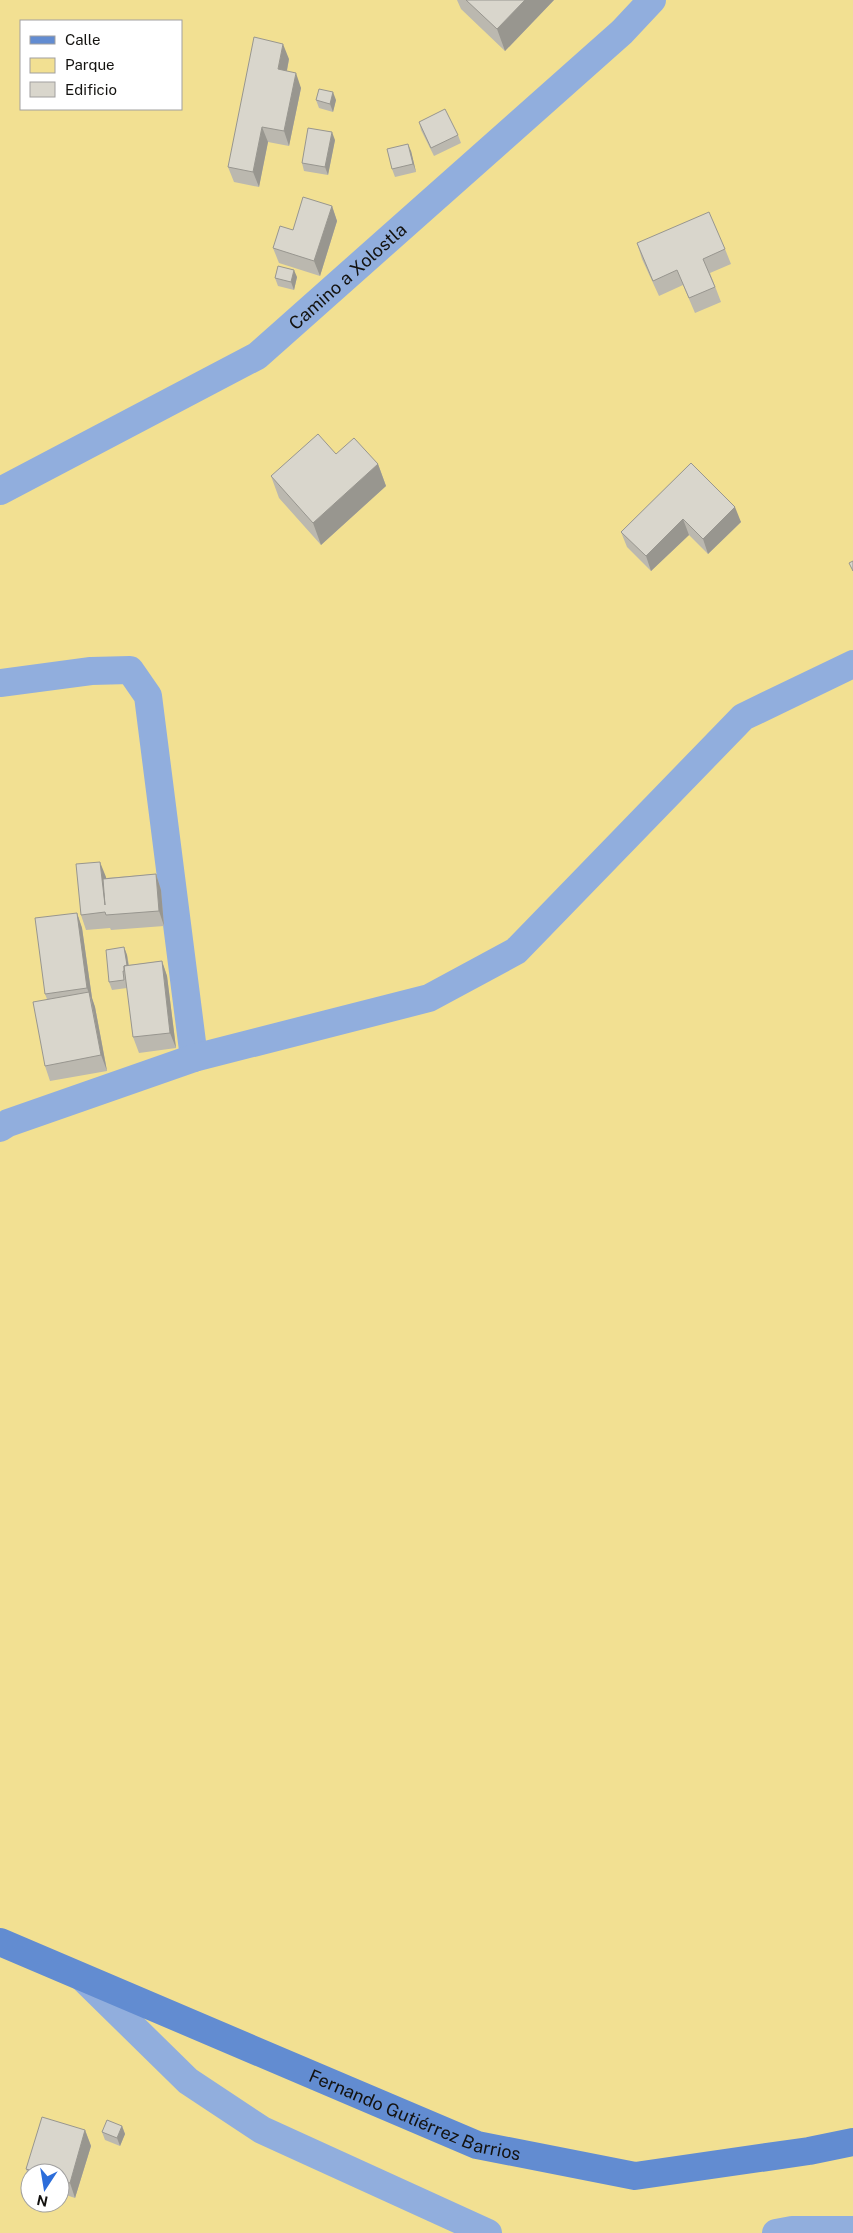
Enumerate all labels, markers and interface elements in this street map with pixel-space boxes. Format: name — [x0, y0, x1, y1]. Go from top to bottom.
legend — [20, 20, 182, 110]
text: Calle — [65, 31, 101, 48]
text: Parque — [65, 56, 115, 73]
text: Edificio — [65, 81, 117, 98]
street label: Camino a Xolostla — [284, 218, 410, 334]
street label: Fernando Gutiérrez Barrios — [306, 2064, 523, 2164]
north arrow — [20, 2163, 70, 2213]
text: N — [35, 2192, 49, 2210]

